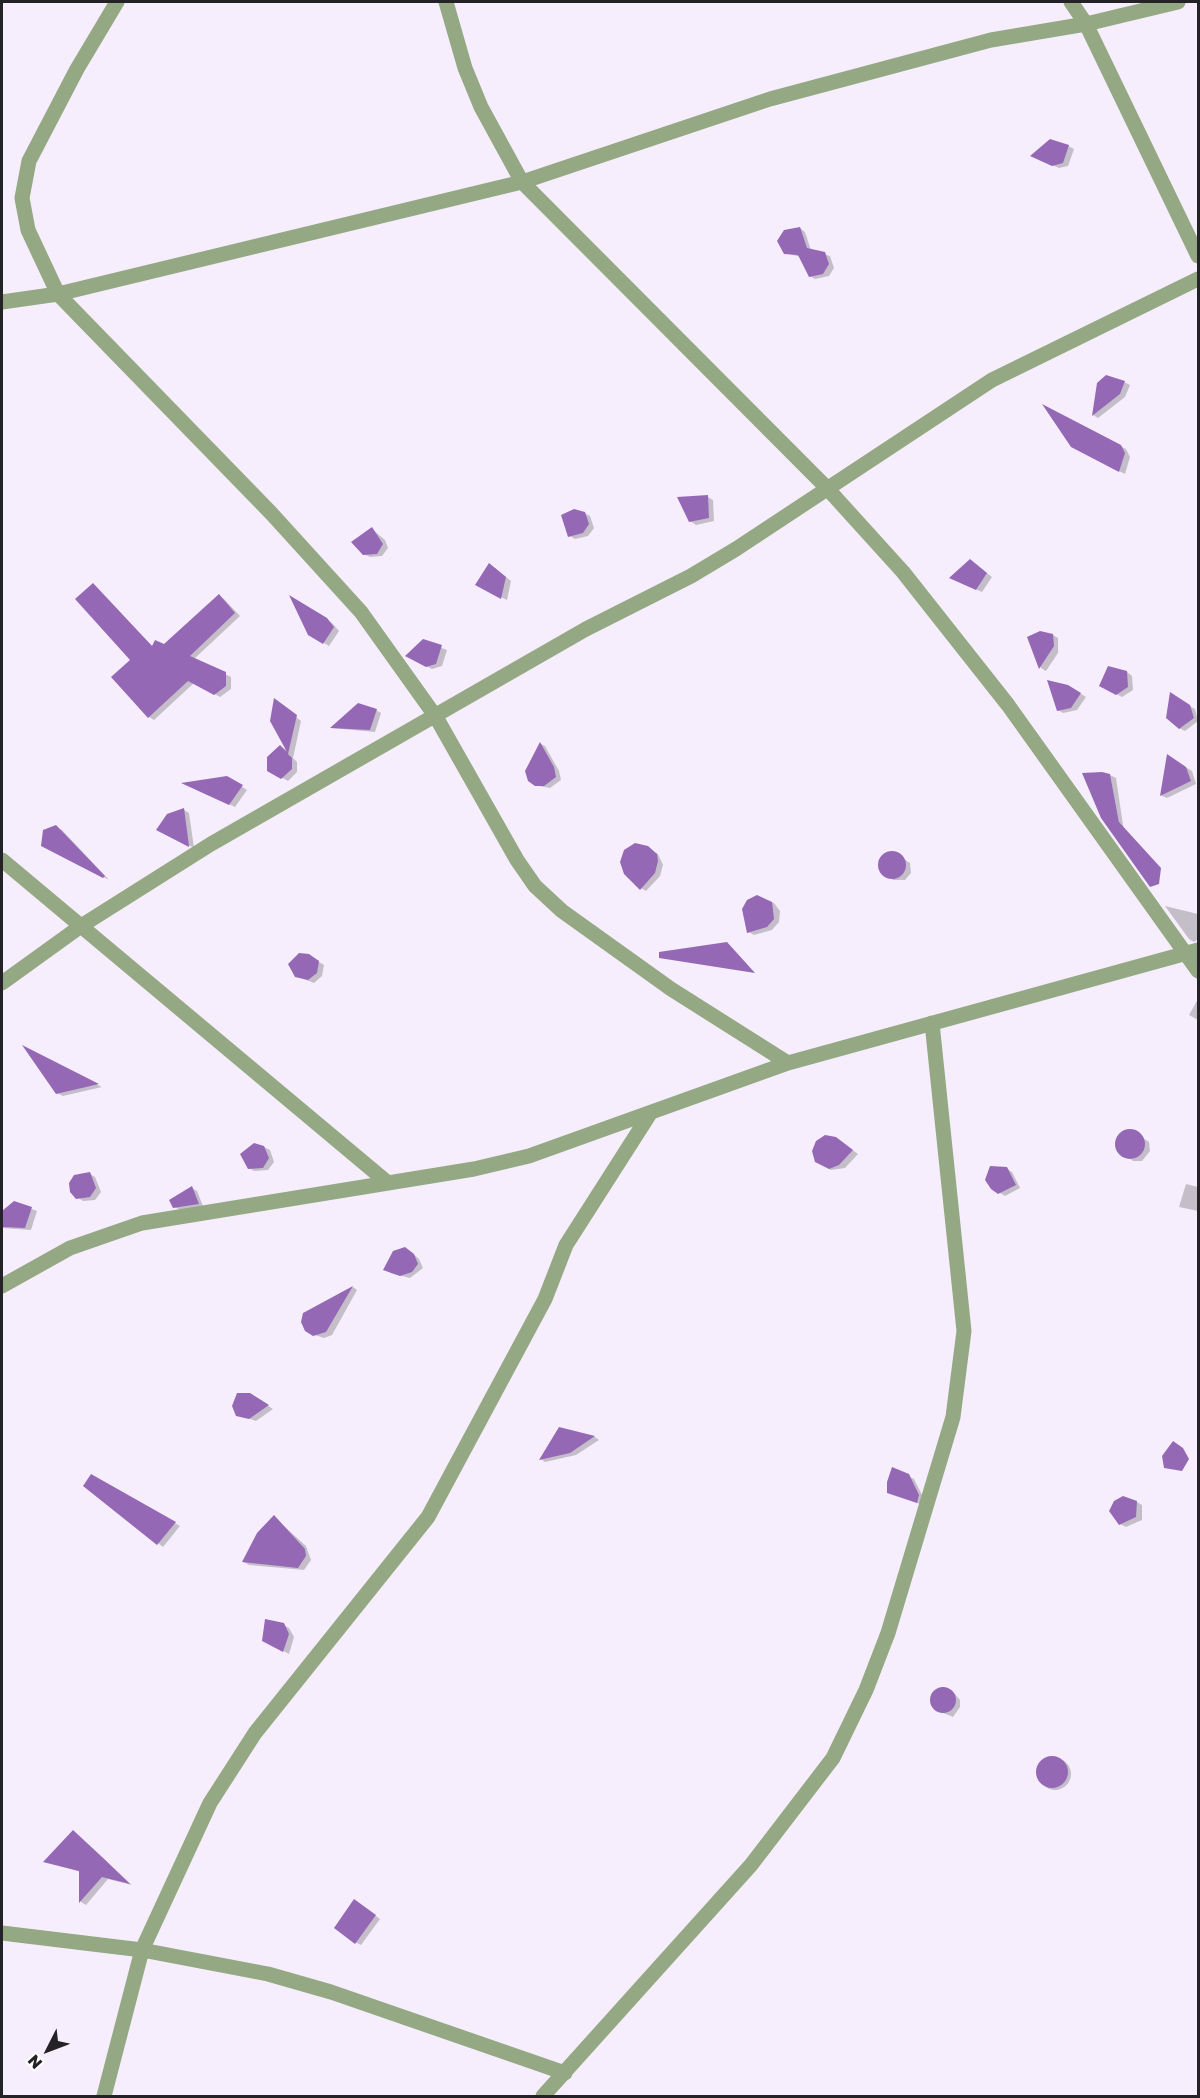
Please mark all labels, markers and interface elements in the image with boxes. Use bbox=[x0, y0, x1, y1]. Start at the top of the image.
north arrow bbox=[18, 2020, 78, 2080]
text: N bbox=[23, 2051, 46, 2073]

